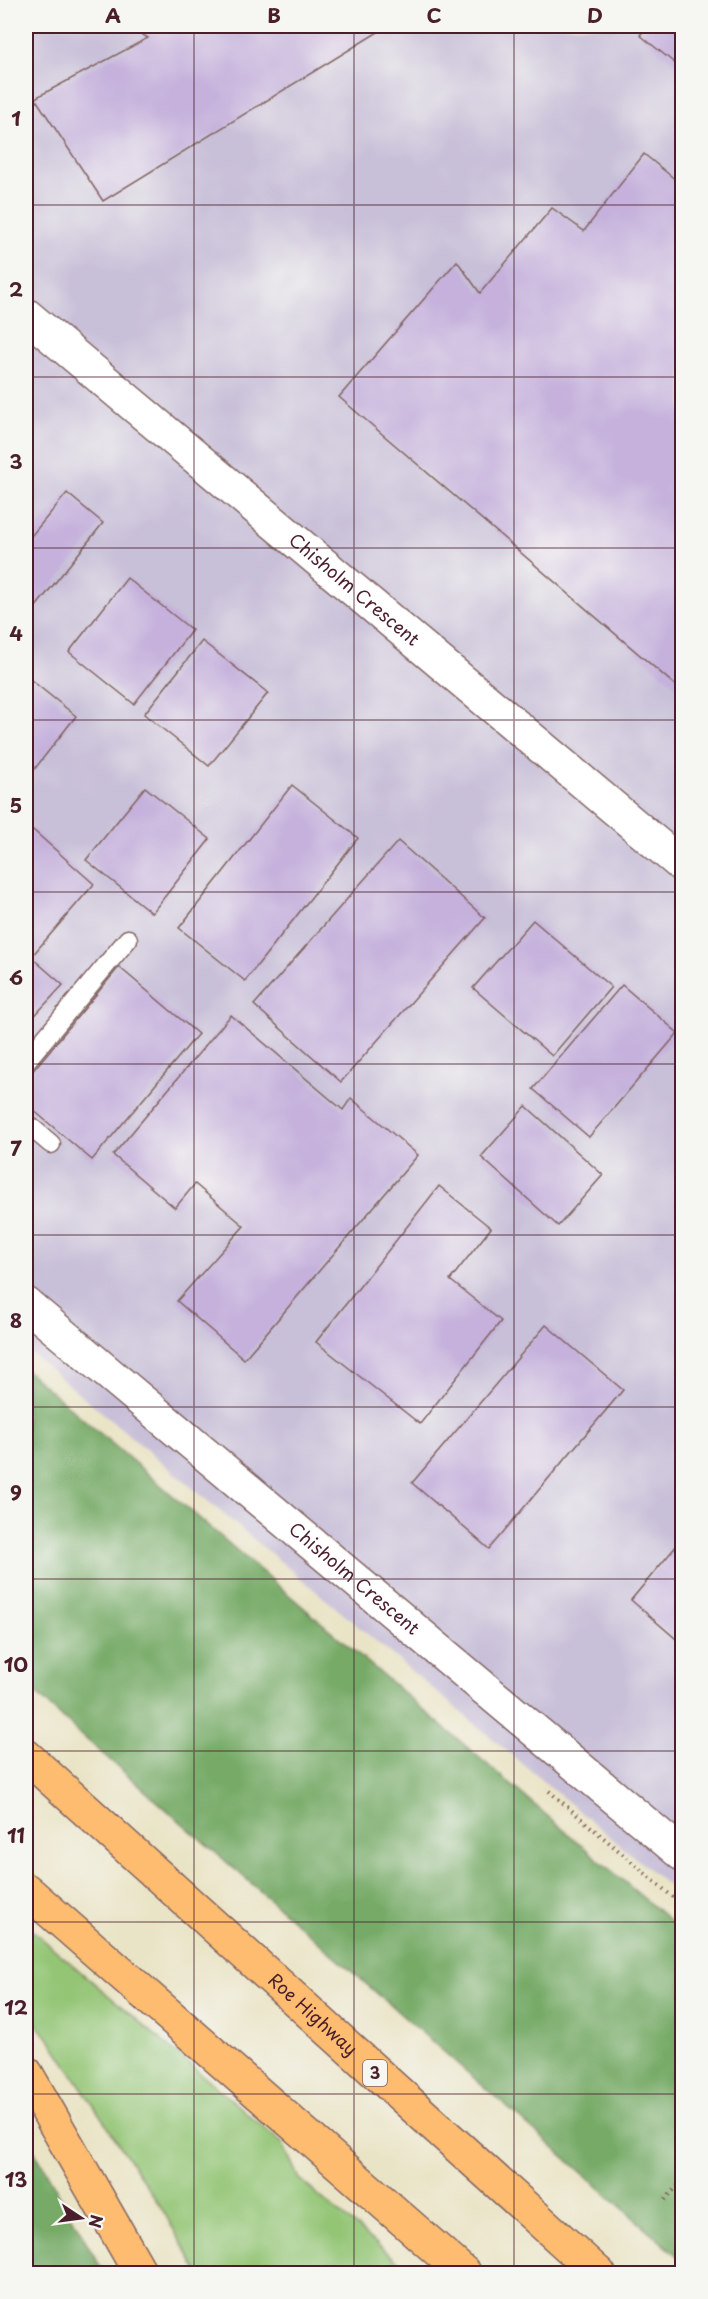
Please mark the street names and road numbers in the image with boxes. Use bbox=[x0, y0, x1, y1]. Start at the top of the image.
street label: Chisholm Crescent bbox=[284, 526, 426, 652]
street label: Chisholm Crescent bbox=[284, 1515, 426, 1641]
street label: Roe Highway bbox=[263, 1966, 364, 2061]
road number: 3 bbox=[363, 2060, 387, 2086]

